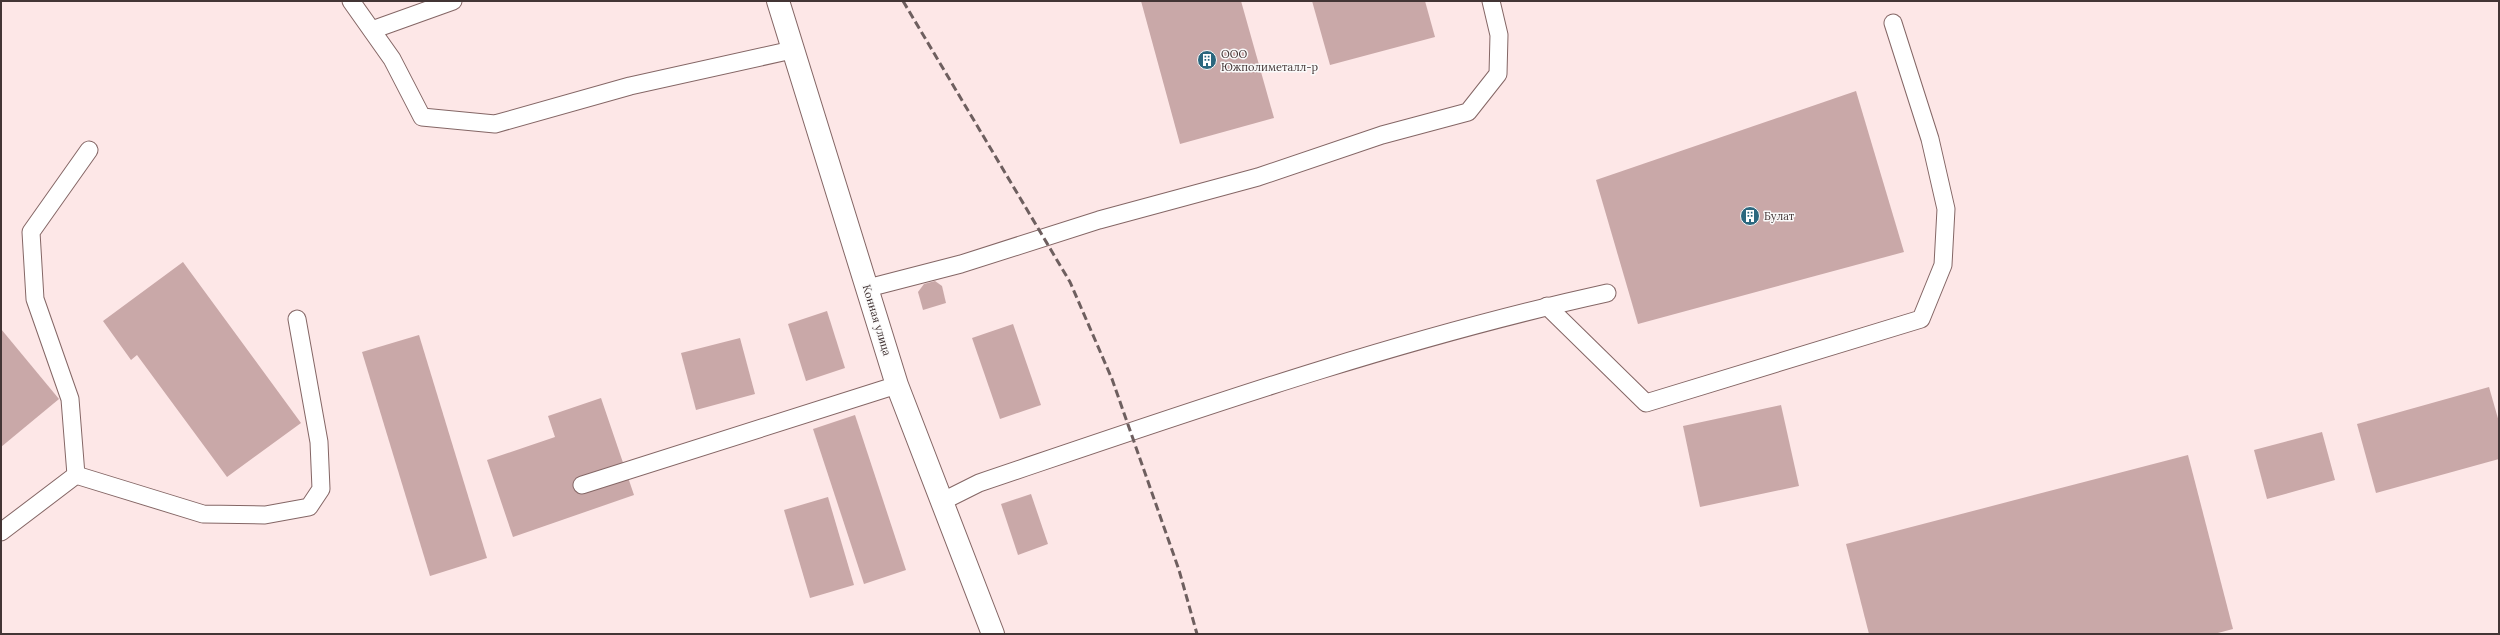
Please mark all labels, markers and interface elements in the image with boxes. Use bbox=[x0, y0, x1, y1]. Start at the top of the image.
place label: ООО Южполиметалл-р bbox=[1221, 47, 1319, 74]
building icon: ООО Южполиметалл-р bbox=[1196, 49, 1218, 71]
building icon: Булат bbox=[1739, 205, 1761, 227]
place label: Булат bbox=[1764, 209, 1795, 223]
street label: Конная улица bbox=[860, 283, 895, 358]

